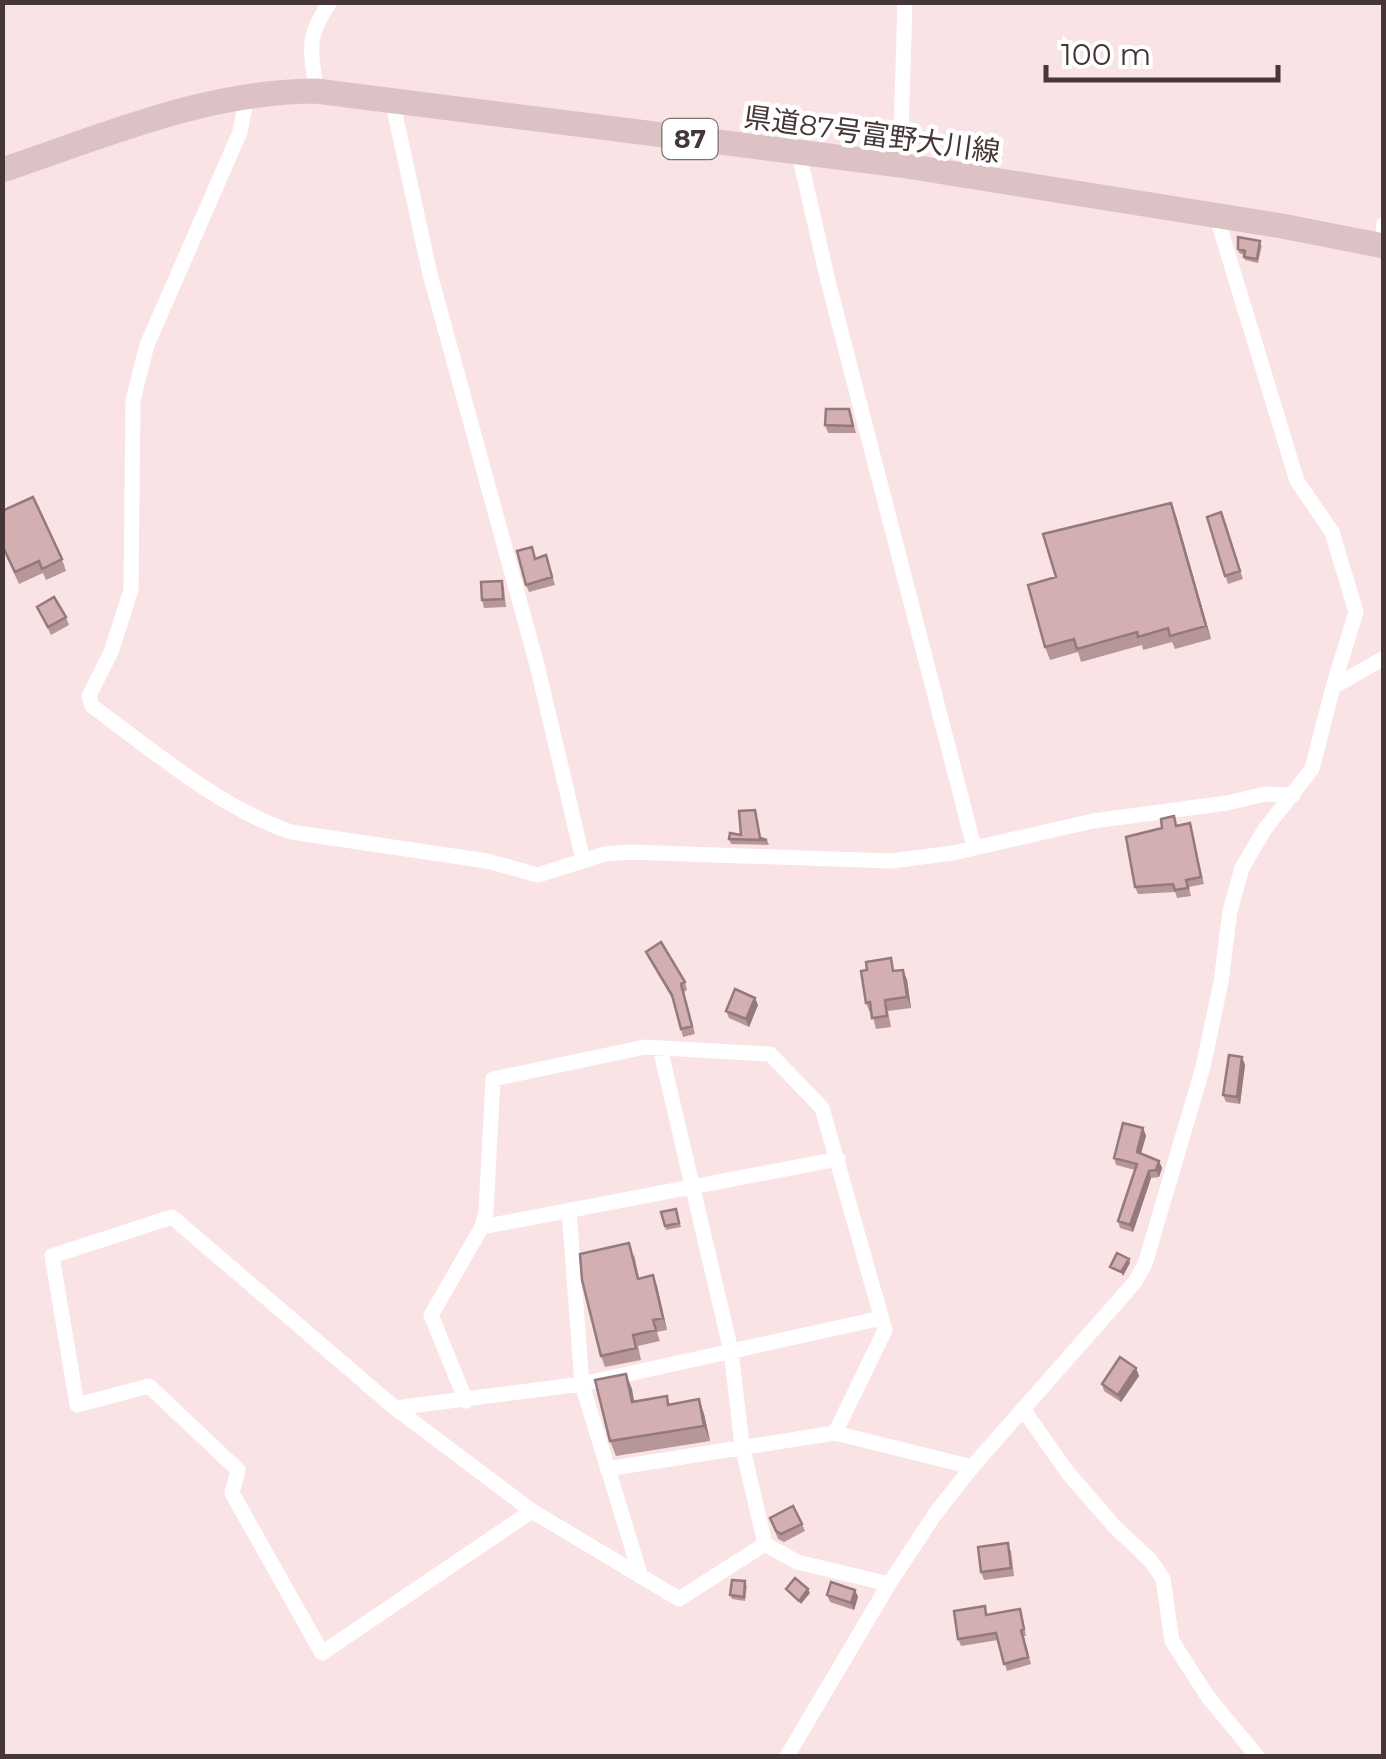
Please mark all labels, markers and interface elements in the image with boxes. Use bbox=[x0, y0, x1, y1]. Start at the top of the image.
scale bar bbox=[1046, 20, 1278, 82]
text: 100 m bbox=[1061, 36, 1151, 73]
street label: 県道87号富野大川線 bbox=[742, 99, 1002, 169]
road number: 87 bbox=[662, 119, 718, 159]

